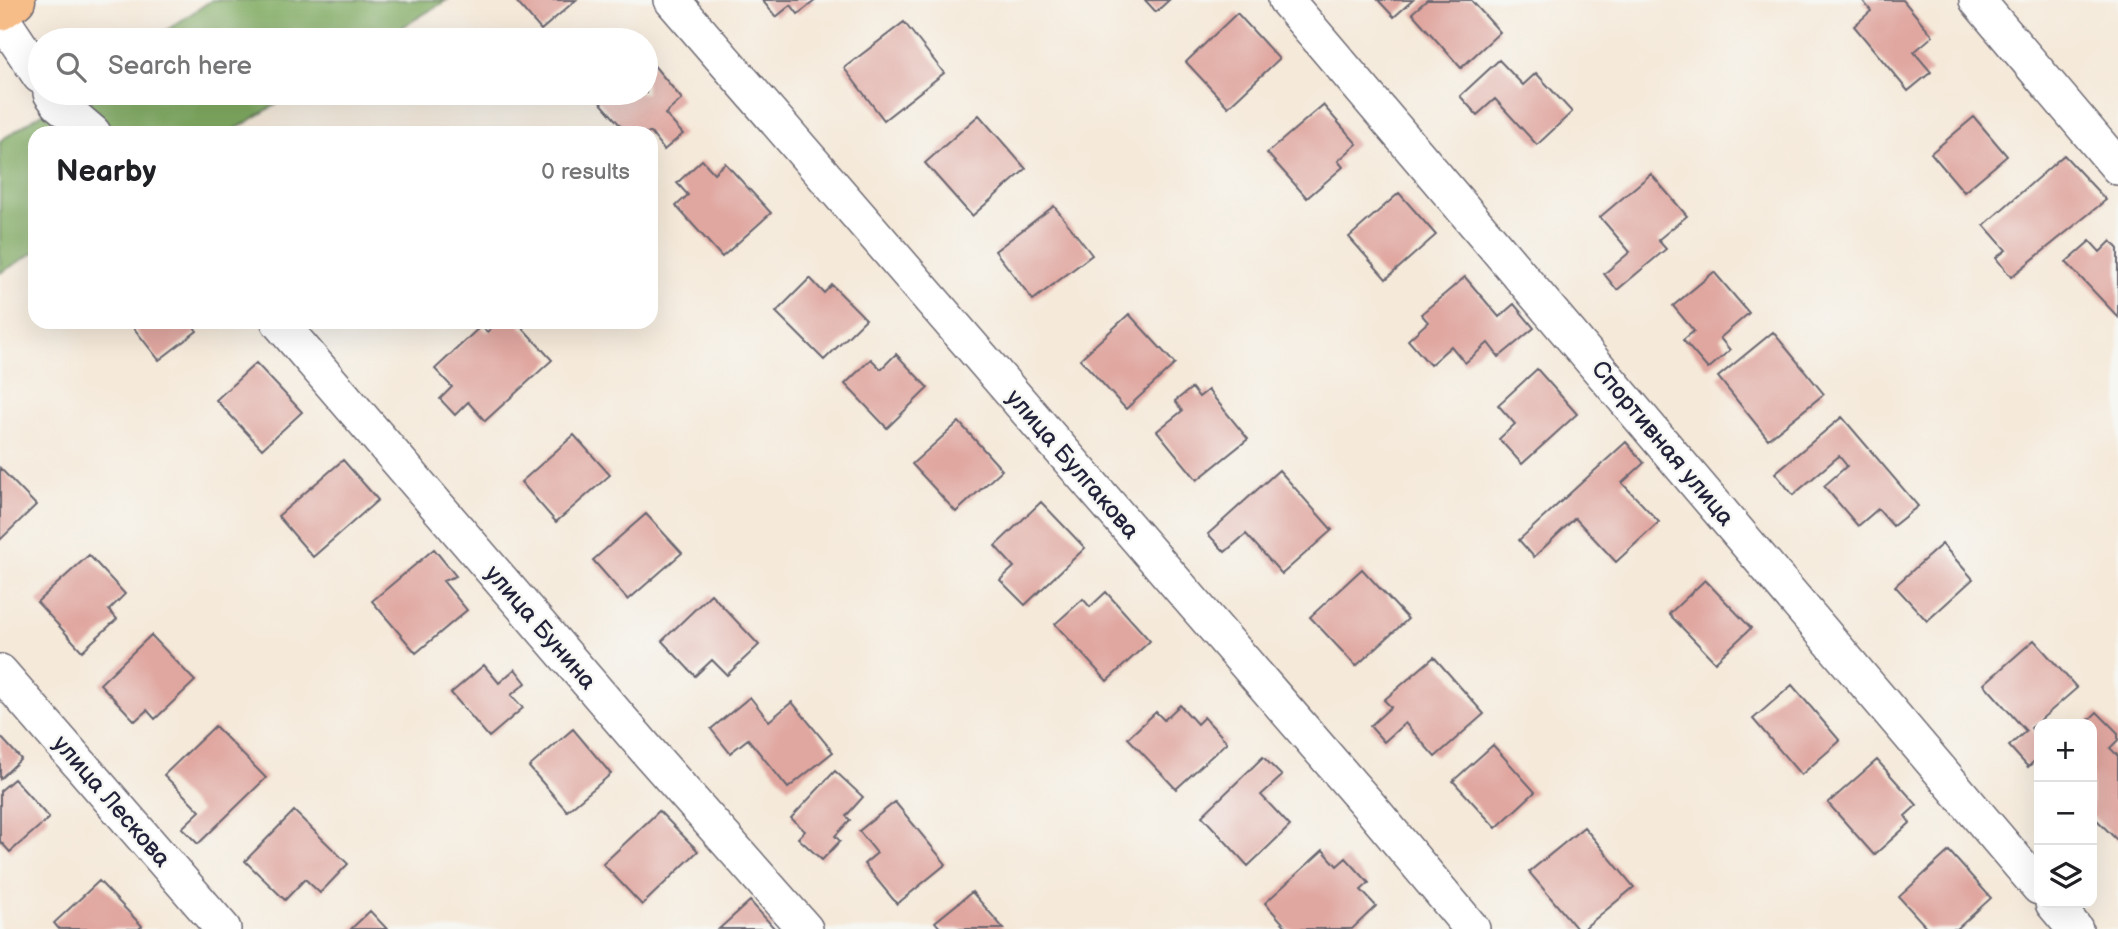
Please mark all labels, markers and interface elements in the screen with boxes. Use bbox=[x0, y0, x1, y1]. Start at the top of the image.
search box bbox=[28, 28, 658, 105]
icon: search bbox=[52, 48, 90, 86]
text: Search here bbox=[108, 51, 252, 82]
text: Nearby bbox=[56, 154, 156, 190]
text: 0 results bbox=[541, 158, 630, 186]
street label: Спортивная улица bbox=[1585, 355, 1740, 532]
street label: улица Булгакова bbox=[1000, 384, 1146, 545]
street label: улица Бунина bbox=[479, 559, 603, 695]
map controls bbox=[2034, 719, 2097, 908]
button: + bbox=[2034, 719, 2097, 782]
street label: улица Лескова bbox=[47, 730, 177, 873]
button: − bbox=[2034, 782, 2097, 845]
button: layers bbox=[2034, 845, 2097, 908]

